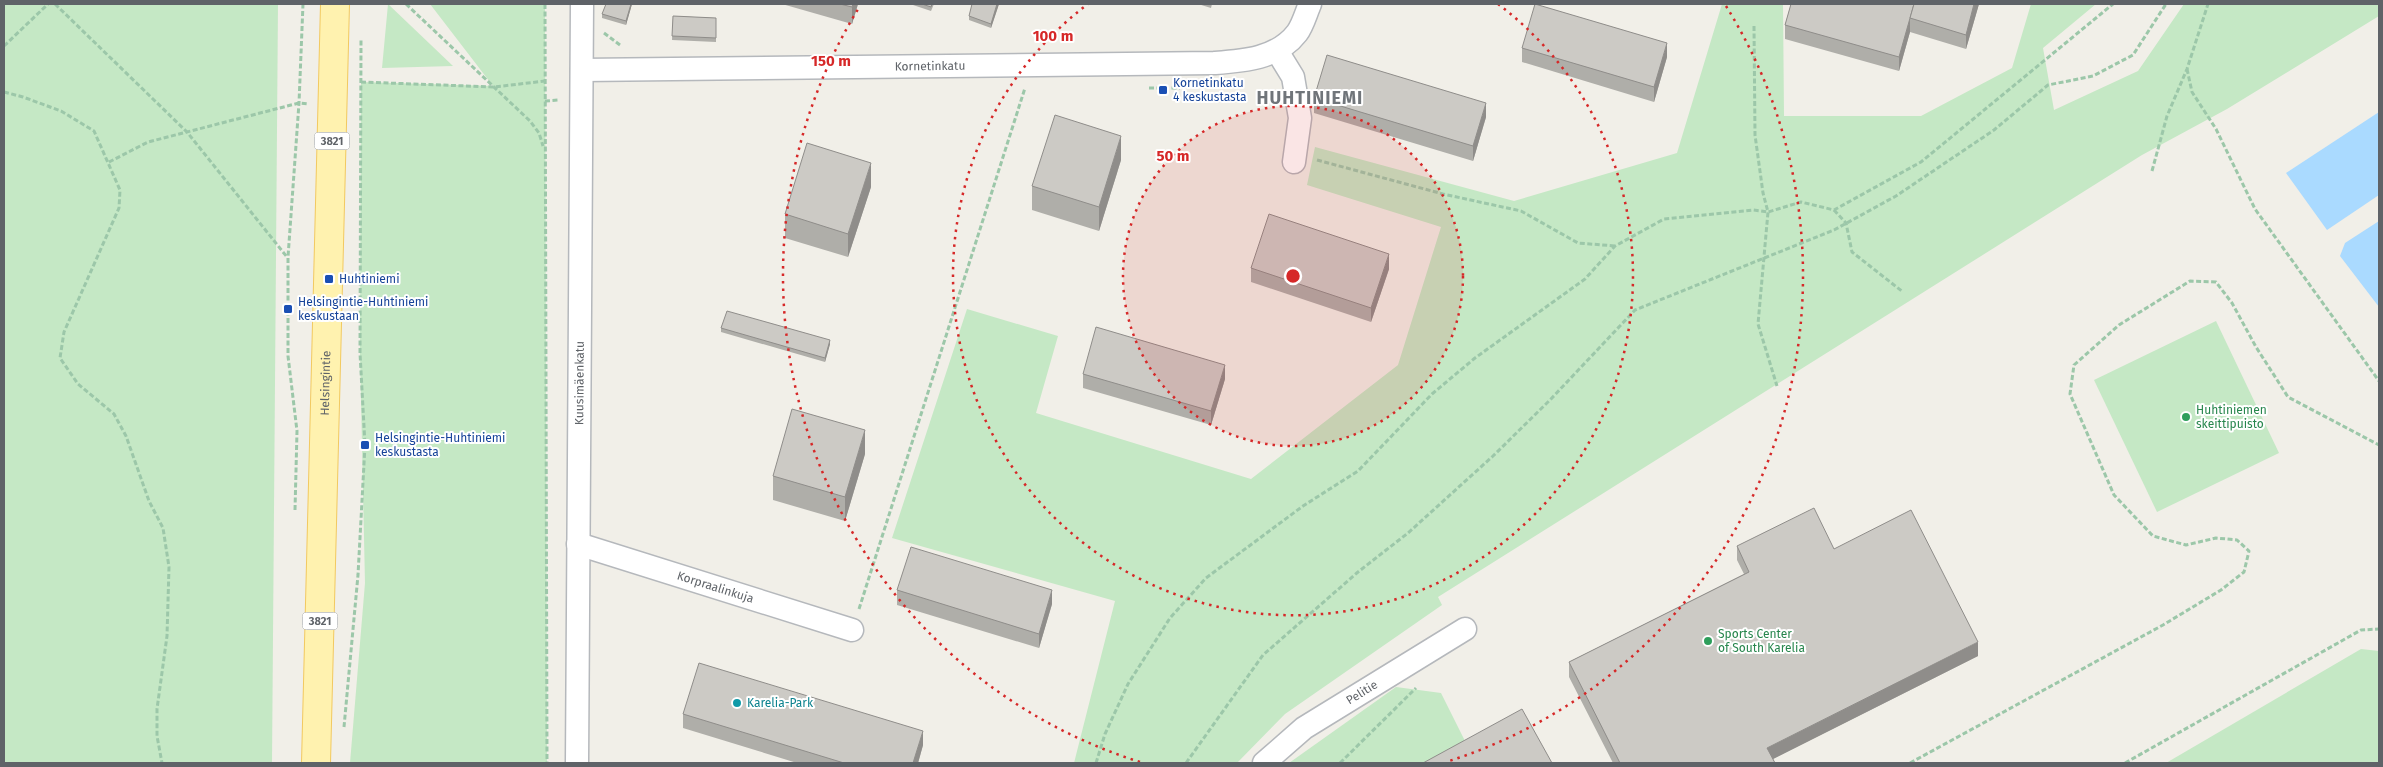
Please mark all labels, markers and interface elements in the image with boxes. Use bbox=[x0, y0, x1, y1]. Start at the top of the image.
text: 100 m bbox=[1033, 27, 1073, 45]
text: 150 m bbox=[811, 52, 851, 70]
street label: Kornetinkatu bbox=[895, 59, 965, 74]
place label: Kornetinkatu 4 keskustasta bbox=[1173, 76, 1246, 104]
marker: Kornetinkatu 4 keskustasta bbox=[1157, 84, 1169, 96]
district label: HUHTINIEMI bbox=[1257, 87, 1363, 109]
road number: 3821 bbox=[314, 132, 350, 150]
text: 50 m bbox=[1156, 147, 1190, 165]
centre of rings bbox=[1284, 267, 1302, 285]
place label: Huhtiniemi bbox=[339, 272, 400, 286]
marker: Huhtiniemi bbox=[323, 273, 335, 285]
place label: Helsingintie-Huhtiniemi keskustaan bbox=[298, 295, 429, 323]
marker: Helsingintie-Huhtiniemi keskustaan bbox=[282, 303, 294, 315]
street label: Kuusimäenkatu bbox=[572, 341, 587, 425]
street label: Helsingintie bbox=[318, 350, 333, 416]
place label: Huhtiniemen skeittipuisto bbox=[2196, 403, 2267, 431]
marker: Huhtiniemen skeittipuisto bbox=[2180, 411, 2192, 423]
place label: Helsingintie-Huhtiniemi keskustasta bbox=[375, 431, 506, 459]
marker: Helsingintie-Huhtiniemi keskustasta bbox=[359, 439, 371, 451]
street label: Korpraalinkuja bbox=[675, 569, 756, 606]
road number: 3821 bbox=[302, 612, 338, 630]
place label: Sports Center of South Karelia bbox=[1718, 627, 1805, 655]
marker: Sports Center of South Karelia bbox=[1702, 635, 1714, 647]
street label: Pelitie bbox=[1343, 677, 1380, 707]
place label: Karelia-Park bbox=[747, 696, 814, 710]
marker: Karelia-Park bbox=[731, 697, 743, 709]

